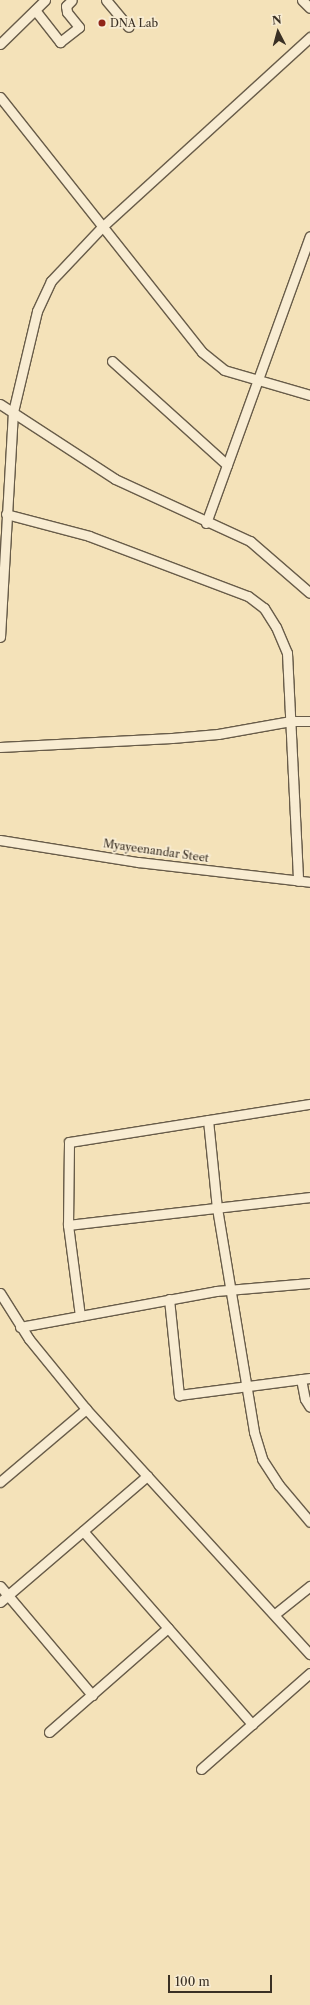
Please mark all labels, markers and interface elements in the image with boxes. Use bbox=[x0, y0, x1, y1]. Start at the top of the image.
north arrow bbox=[258, 12, 298, 52]
text: N bbox=[271, 13, 282, 28]
place label: DNA Lab bbox=[110, 16, 159, 30]
marker: DNA Lab bbox=[97, 18, 107, 28]
street label: Myayeenandar Steet bbox=[102, 837, 210, 865]
scale bar bbox=[170, 1967, 274, 1993]
text: 100 m bbox=[175, 1974, 210, 1989]

